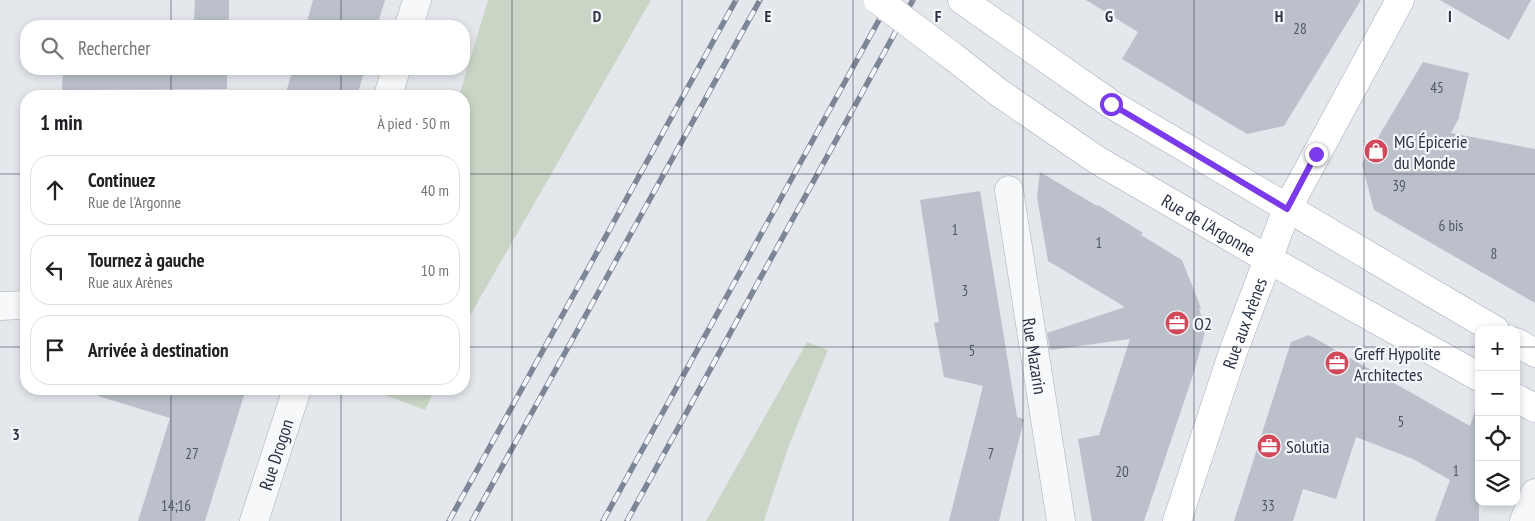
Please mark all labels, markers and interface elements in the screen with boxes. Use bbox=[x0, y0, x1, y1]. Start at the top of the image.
text: D bbox=[593, 6, 602, 26]
text: E bbox=[765, 6, 772, 26]
text: F bbox=[935, 6, 942, 26]
text: G bbox=[1105, 6, 1113, 26]
text: H bbox=[1275, 6, 1283, 26]
text: I bbox=[1448, 6, 1452, 26]
house number: 28 bbox=[1293, 19, 1307, 38]
search box bbox=[20, 20, 470, 75]
icon: search bbox=[38, 34, 66, 62]
text: Rechercher bbox=[78, 36, 150, 60]
house number: 45 bbox=[1430, 78, 1444, 97]
route start bbox=[1100, 93, 1123, 116]
text: 1 min bbox=[40, 109, 82, 136]
text: À pied · 50 m bbox=[377, 113, 450, 133]
place label: MG Épicerie du Monde bbox=[1394, 130, 1467, 174]
shop icon: MG Épicerie du Monde bbox=[1363, 138, 1389, 164]
route end bbox=[1305, 143, 1328, 166]
text: Continuez bbox=[88, 168, 155, 192]
icon: ahead bbox=[41, 176, 69, 204]
house number: 39 bbox=[1392, 176, 1406, 195]
text: 40 m bbox=[421, 180, 449, 200]
street label: Rue de l'Argonne bbox=[1158, 188, 1260, 261]
text: Rue de l'Argonne bbox=[88, 192, 181, 212]
house number: 6 bis bbox=[1439, 216, 1463, 235]
house number: 1 bbox=[952, 220, 958, 239]
house number: 1 bbox=[1096, 233, 1102, 252]
house number: 8 bbox=[1491, 244, 1497, 263]
text: Tournez à gauche bbox=[88, 248, 205, 272]
icon: left bbox=[41, 256, 69, 284]
text: 10 m bbox=[421, 260, 449, 280]
text: Rue aux Arènes bbox=[88, 272, 173, 292]
street label: Rue aux Arènes bbox=[1217, 274, 1272, 371]
house number: 3 bbox=[962, 281, 968, 300]
office icon: O2 bbox=[1164, 310, 1190, 336]
place label: O2 bbox=[1194, 312, 1212, 335]
street label: Rue Mazarin bbox=[1018, 316, 1052, 396]
map controls bbox=[1475, 326, 1520, 506]
button: + bbox=[1475, 326, 1520, 371]
icon: arrive bbox=[41, 336, 69, 364]
text: Arrivée à destination bbox=[88, 338, 229, 362]
house number: 5 bbox=[969, 341, 975, 360]
place label: Greff Hypolite Architectes bbox=[1354, 342, 1441, 386]
office icon: Greff Hypolite Architectes bbox=[1324, 350, 1350, 376]
button: − bbox=[1475, 371, 1520, 416]
house number: 5 bbox=[1398, 412, 1404, 431]
street label: Rue Drogon bbox=[253, 416, 298, 493]
button: locate bbox=[1475, 416, 1520, 461]
text: 3 bbox=[12, 424, 20, 444]
office icon: Solutia bbox=[1256, 433, 1282, 459]
place label: Solutia bbox=[1286, 435, 1330, 458]
house number: 27 bbox=[185, 444, 199, 463]
house number: 7 bbox=[988, 444, 994, 463]
house number: 1 bbox=[1453, 461, 1459, 480]
button: layers bbox=[1475, 461, 1520, 506]
house number: 20 bbox=[1115, 462, 1129, 481]
house number: 14;16 bbox=[161, 496, 191, 515]
house number: 33 bbox=[1261, 496, 1275, 515]

